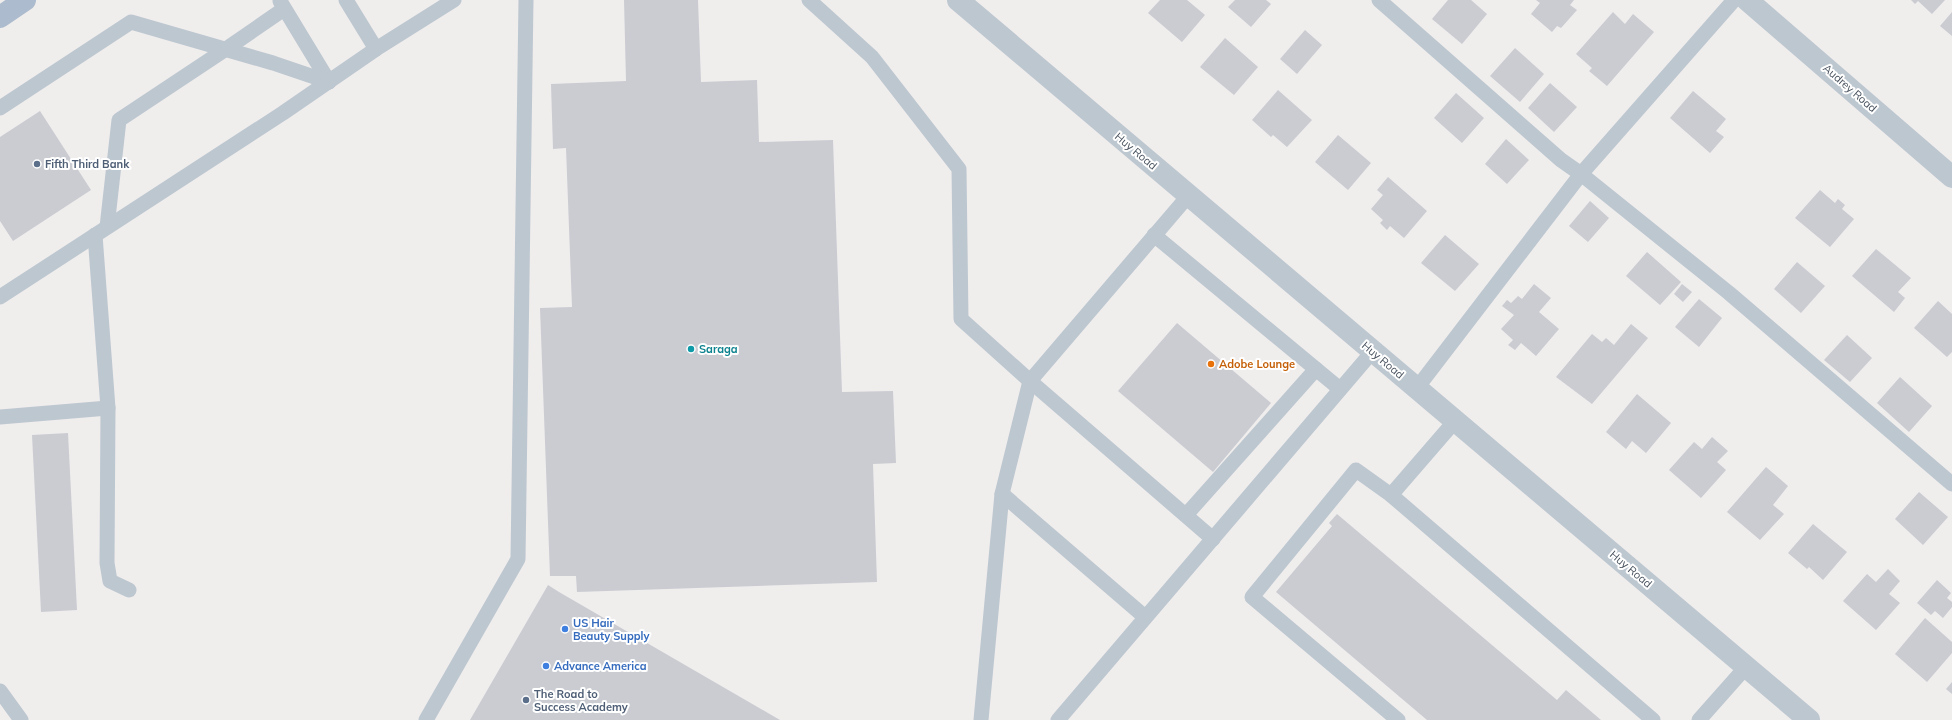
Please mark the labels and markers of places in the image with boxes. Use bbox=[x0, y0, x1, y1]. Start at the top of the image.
place label: Fifth Third Bank bbox=[45, 157, 130, 171]
marker: Fifth Third Bank bbox=[32, 159, 42, 169]
place label: Saraga bbox=[699, 342, 738, 356]
marker: Saraga bbox=[686, 344, 696, 354]
place label: Adobe Lounge bbox=[1219, 357, 1295, 371]
marker: Adobe Lounge bbox=[1206, 359, 1216, 369]
place label: US Hair Beauty Supply bbox=[573, 616, 649, 643]
marker: US Hair Beauty Supply bbox=[560, 624, 570, 634]
place label: Advance America bbox=[554, 659, 647, 673]
marker: Advance America bbox=[541, 661, 551, 671]
place label: The Road to Success Academy bbox=[534, 687, 628, 714]
marker: The Road to Success Academy bbox=[521, 695, 531, 705]

